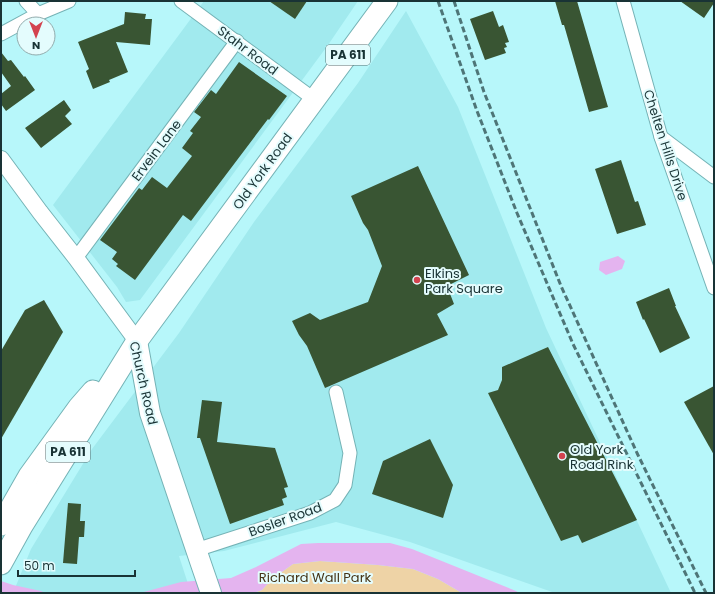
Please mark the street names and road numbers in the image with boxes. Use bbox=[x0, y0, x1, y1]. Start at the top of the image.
street label: Stahr Road bbox=[213, 21, 282, 80]
road number: PA 611 bbox=[326, 45, 370, 65]
street label: Chelten Hills Drive bbox=[639, 87, 692, 203]
street label: Ervein Lane bbox=[127, 116, 186, 185]
street label: Old York Road bbox=[228, 129, 297, 213]
street label: Church Road bbox=[125, 340, 162, 427]
road number: PA 611 bbox=[46, 442, 90, 462]
street label: Bosler Road bbox=[246, 497, 324, 541]

